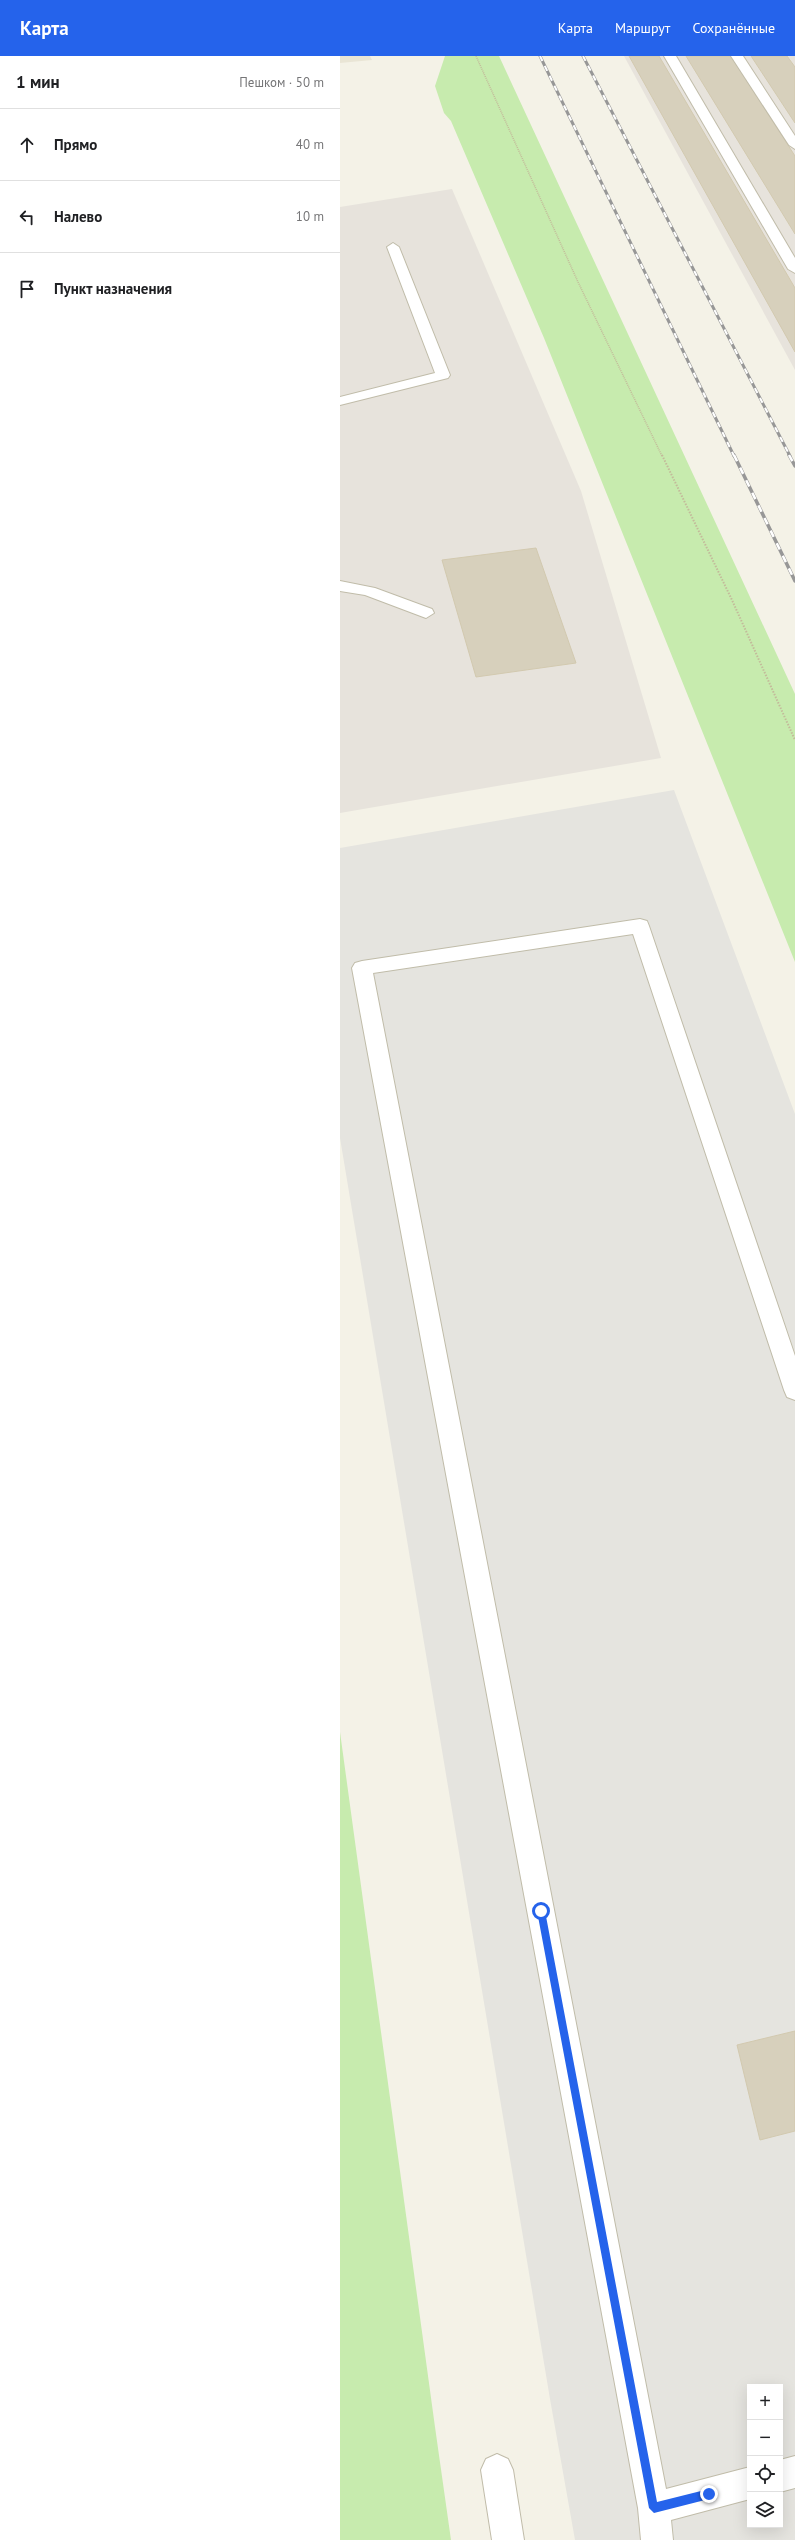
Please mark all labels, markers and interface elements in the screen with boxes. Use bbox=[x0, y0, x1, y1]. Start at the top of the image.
text: Карта bbox=[20, 16, 69, 40]
text: Карта bbox=[558, 19, 593, 37]
text: Маршрут bbox=[615, 19, 670, 37]
text: Сохранённые bbox=[692, 19, 775, 37]
text: 1 мин bbox=[16, 71, 60, 93]
text: Пешком · 50 m bbox=[239, 74, 324, 91]
icon: ahead bbox=[16, 134, 38, 156]
text: Прямо bbox=[54, 135, 97, 154]
text: 40 m bbox=[296, 136, 324, 153]
icon: left bbox=[16, 206, 38, 228]
text: Налево bbox=[54, 207, 102, 226]
text: 10 m bbox=[296, 208, 324, 225]
icon: arrive bbox=[16, 278, 38, 300]
text: Пункт назначения bbox=[54, 279, 172, 298]
route start bbox=[532, 1902, 550, 1920]
map controls bbox=[747, 2384, 783, 2528]
button: + bbox=[747, 2384, 783, 2420]
button: − bbox=[747, 2420, 783, 2456]
button: locate bbox=[747, 2456, 783, 2492]
route end bbox=[700, 2485, 718, 2503]
button: layers bbox=[747, 2492, 783, 2528]

